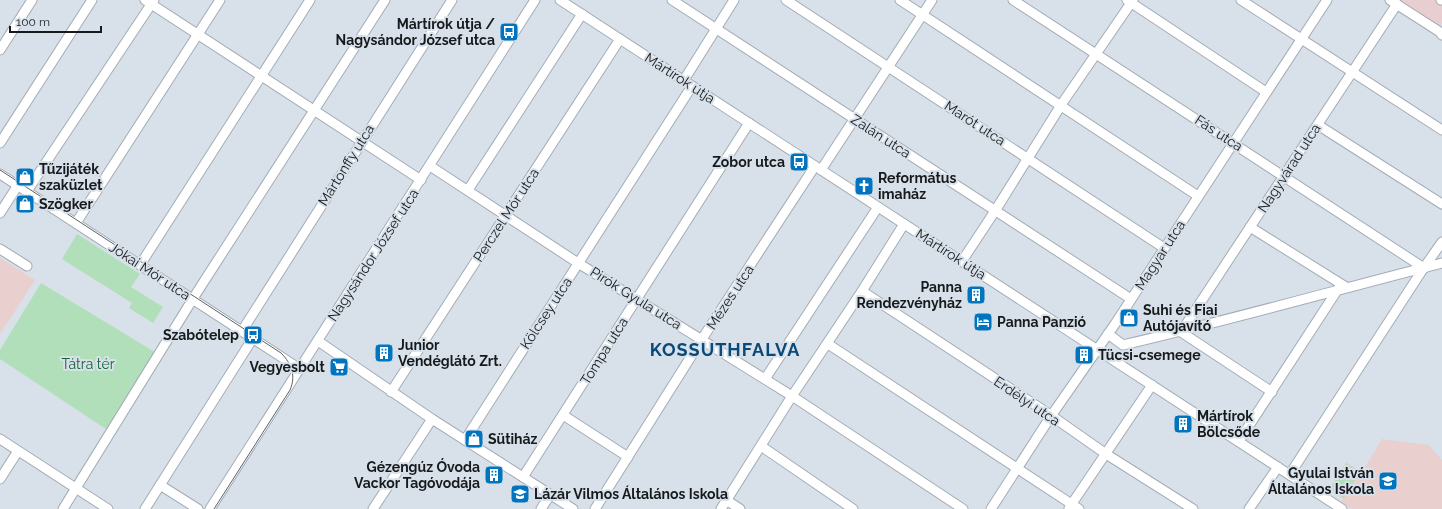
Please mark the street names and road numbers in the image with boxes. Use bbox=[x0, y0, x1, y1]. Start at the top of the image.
street label: Mártírok útja bbox=[642, 49, 718, 107]
street label: Marót utca bbox=[942, 97, 1008, 149]
street label: Zalán utca bbox=[848, 111, 914, 161]
street label: Fás utca bbox=[1192, 112, 1246, 154]
street label: Mártonffy utca bbox=[315, 121, 377, 209]
street label: Nagyvárad utca bbox=[1254, 121, 1324, 215]
street label: Perczel Mór utca bbox=[470, 165, 542, 265]
street label: Nagysándor József utca bbox=[324, 186, 422, 324]
street label: Magyar utca bbox=[1132, 217, 1188, 293]
street label: Mártírok útja bbox=[913, 225, 989, 283]
street label: Jókai Mór utca bbox=[106, 239, 194, 303]
street label: Mézes utca bbox=[703, 262, 757, 332]
street label: Pirók Gyula utca bbox=[587, 263, 685, 333]
street label: Kölcsey utca bbox=[517, 274, 575, 352]
street label: Tompa utca bbox=[577, 314, 631, 388]
street label: Erdélyi utca bbox=[991, 373, 1063, 429]

